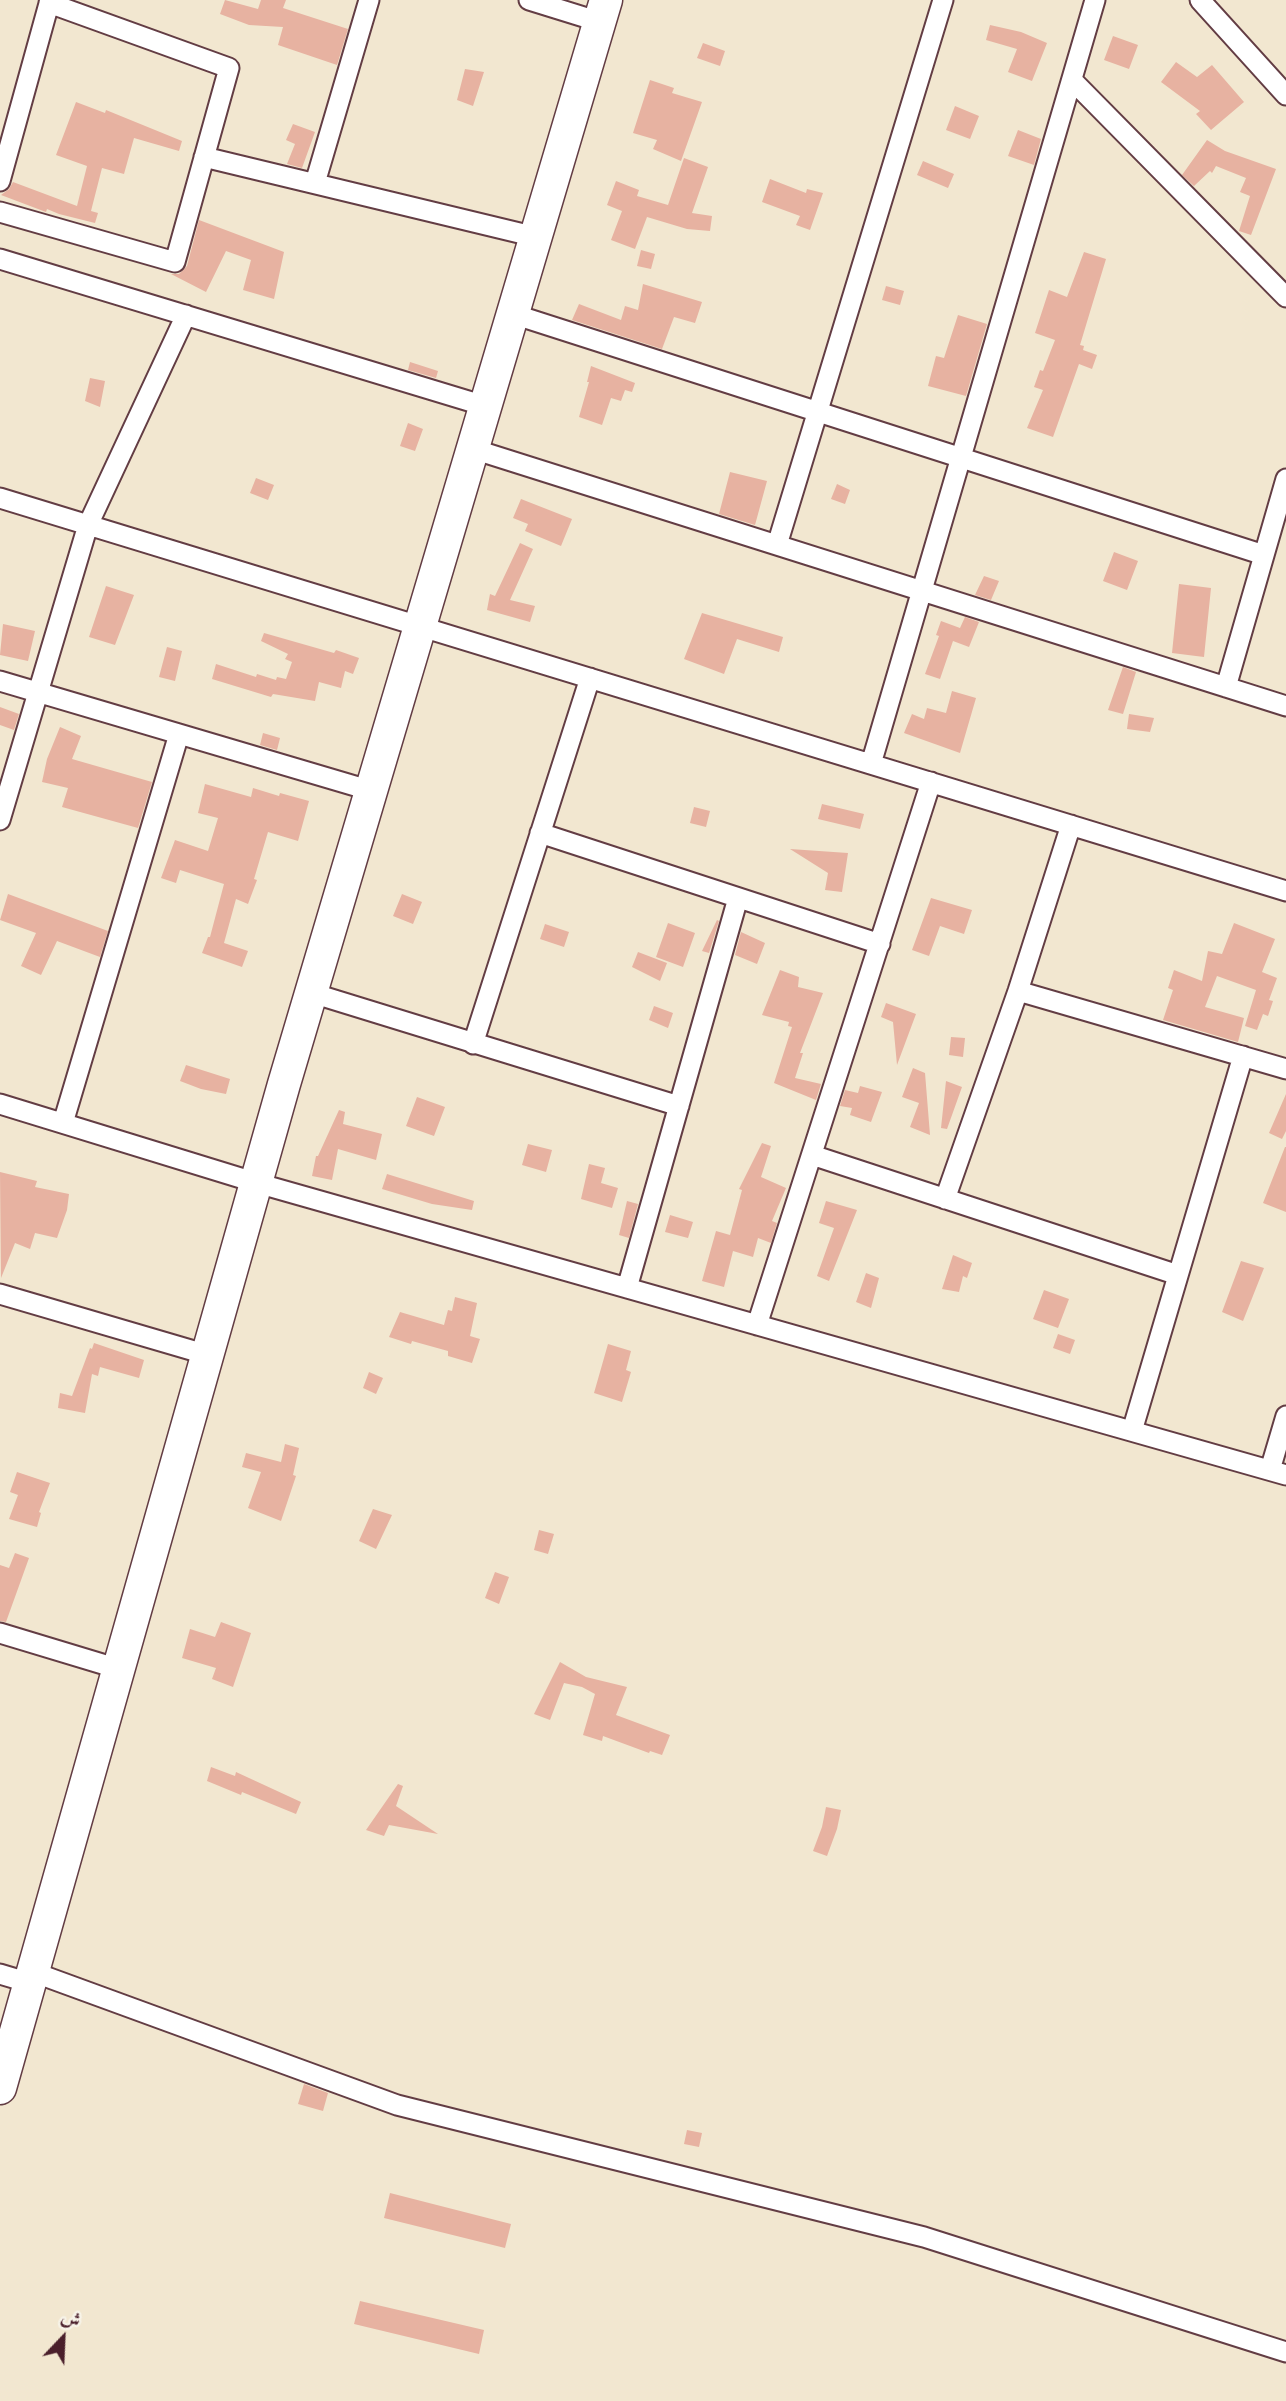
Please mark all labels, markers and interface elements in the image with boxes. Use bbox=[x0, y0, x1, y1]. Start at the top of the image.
north arrow bbox=[28, 2303, 98, 2373]
text: ش bbox=[57, 2303, 85, 2334]

